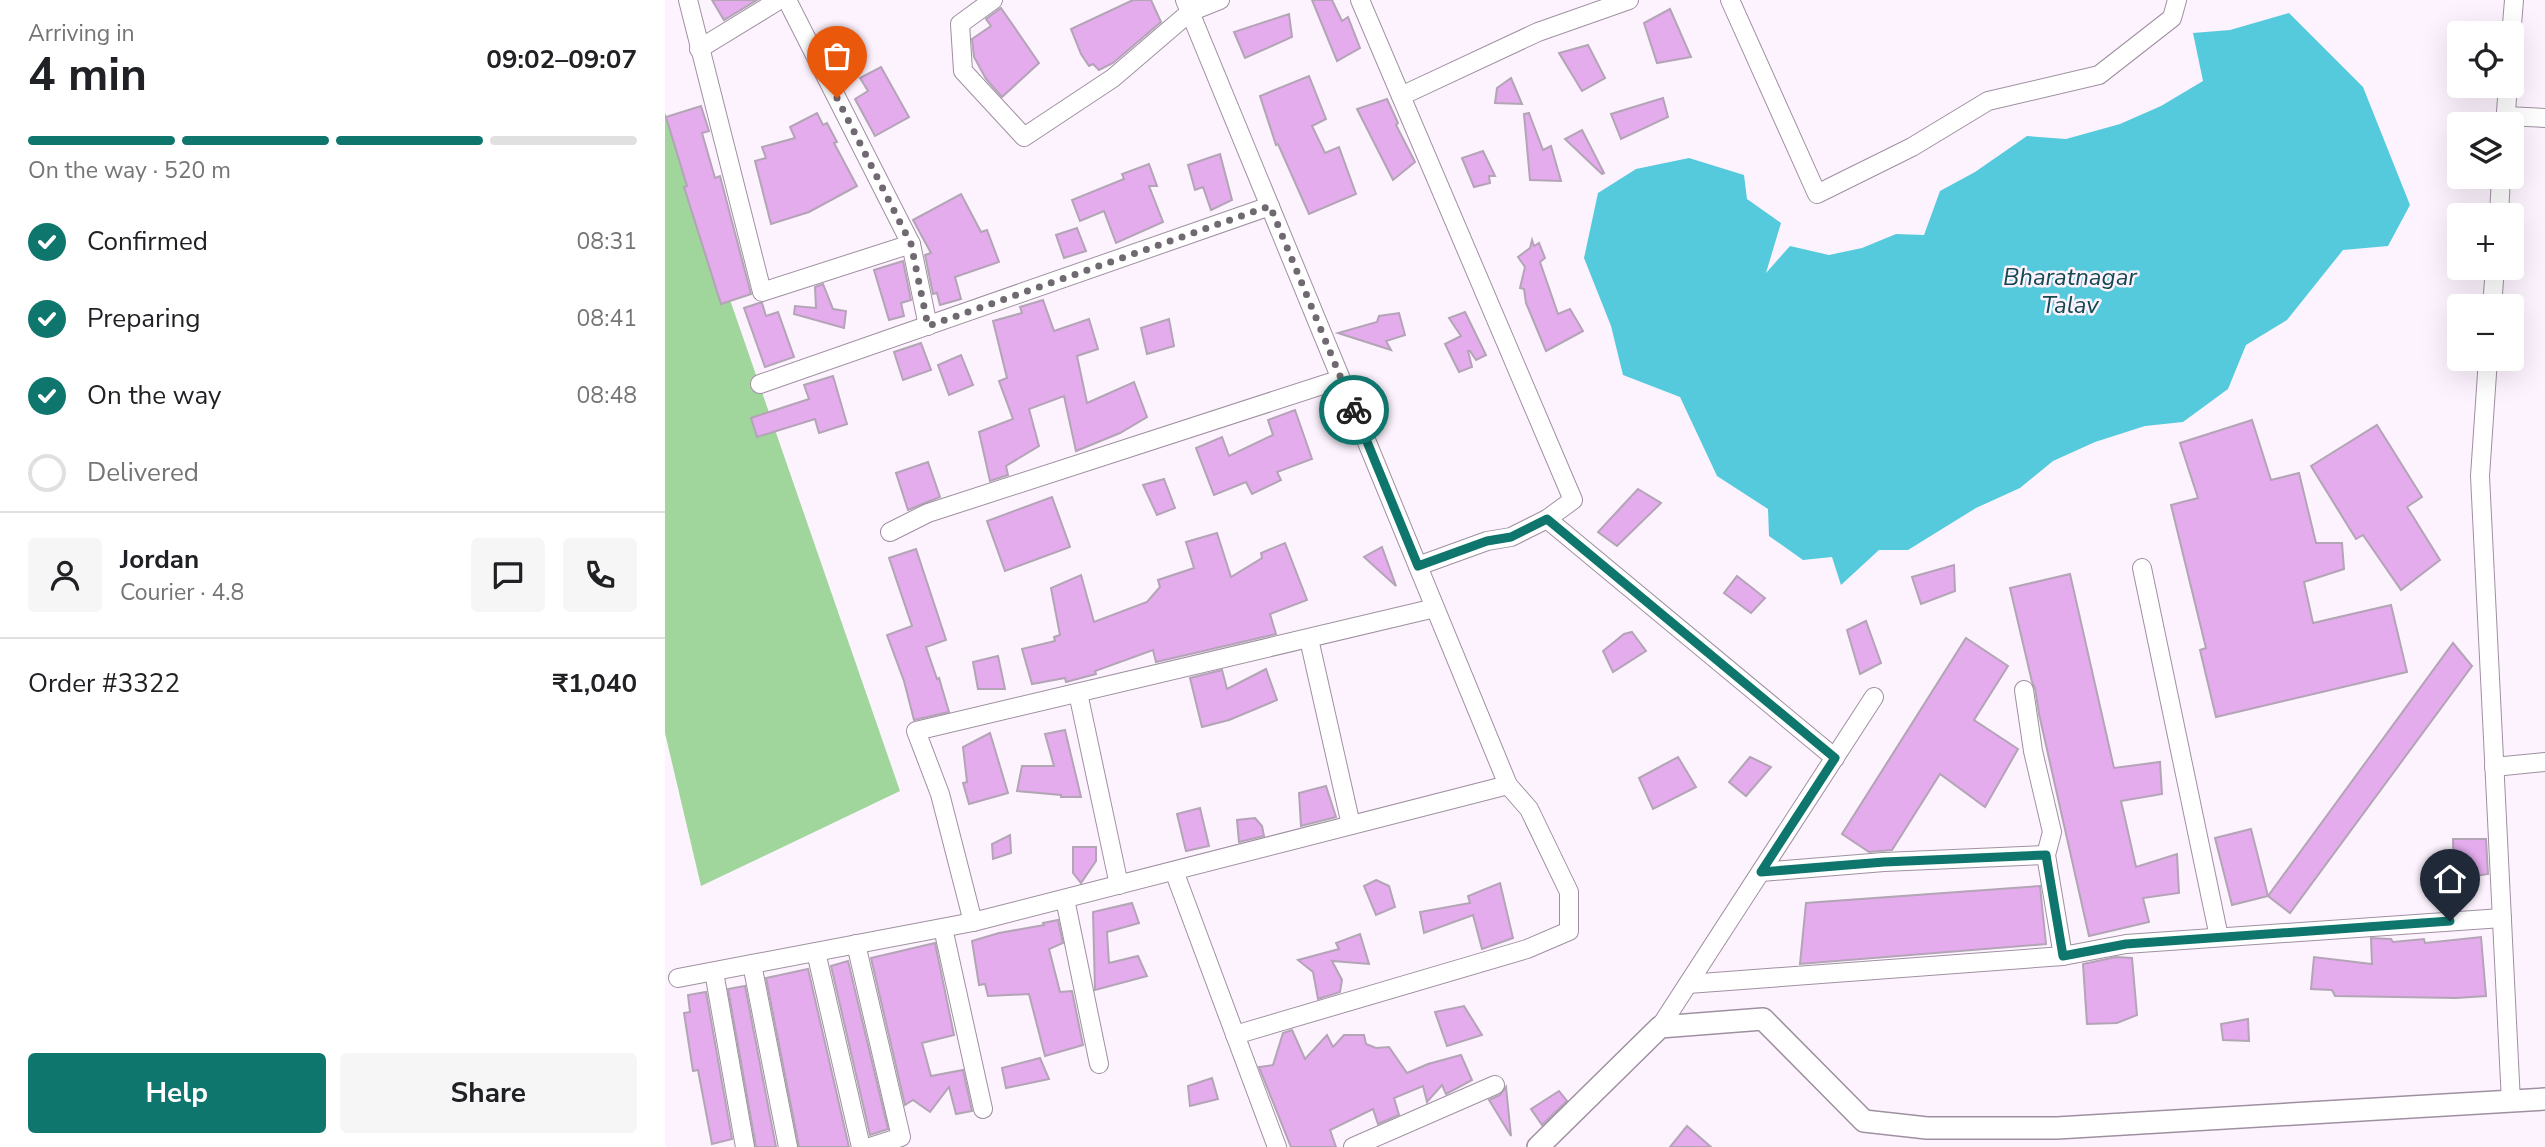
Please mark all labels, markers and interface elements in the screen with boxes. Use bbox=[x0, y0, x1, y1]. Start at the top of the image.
text: Arriving in bbox=[28, 18, 135, 49]
map controls bbox=[2447, 21, 2524, 371]
button: locate bbox=[2447, 21, 2524, 98]
pin bbox=[807, 26, 867, 98]
icon: bag bbox=[818, 37, 856, 75]
text: 09:02–09:07 bbox=[486, 42, 637, 77]
text: 4 min bbox=[28, 43, 147, 106]
button: layers bbox=[2447, 112, 2524, 189]
text: On the way · 520 m bbox=[28, 155, 231, 186]
button: + bbox=[2447, 203, 2524, 280]
icon: check bbox=[28, 223, 66, 261]
text: Confirmed bbox=[87, 224, 208, 259]
text: 08:31 bbox=[577, 226, 637, 257]
water label: Bharatnagar Talav bbox=[2003, 261, 2138, 321]
button: − bbox=[2447, 294, 2524, 371]
icon: check bbox=[28, 300, 66, 338]
text: Preparing bbox=[87, 301, 200, 336]
text: 08:41 bbox=[577, 303, 637, 334]
courier bbox=[1319, 375, 1389, 445]
icon: check bbox=[28, 377, 66, 415]
text: On the way bbox=[87, 378, 221, 413]
text: 08:48 bbox=[577, 380, 637, 411]
icon: bike bbox=[1335, 391, 1373, 429]
text: Delivered bbox=[87, 455, 199, 490]
button: person bbox=[28, 538, 102, 612]
button: chat bbox=[471, 538, 545, 612]
button: phone bbox=[563, 538, 637, 612]
text: Jordan bbox=[120, 542, 199, 577]
text: Courier · 4.8 bbox=[120, 577, 244, 608]
text: Order #3322 bbox=[28, 666, 180, 701]
text: ₹1,040 bbox=[553, 666, 637, 701]
pin bbox=[2420, 849, 2480, 921]
icon: home bbox=[2431, 860, 2469, 898]
button: Help bbox=[28, 1053, 326, 1133]
button: Share bbox=[340, 1053, 637, 1133]

